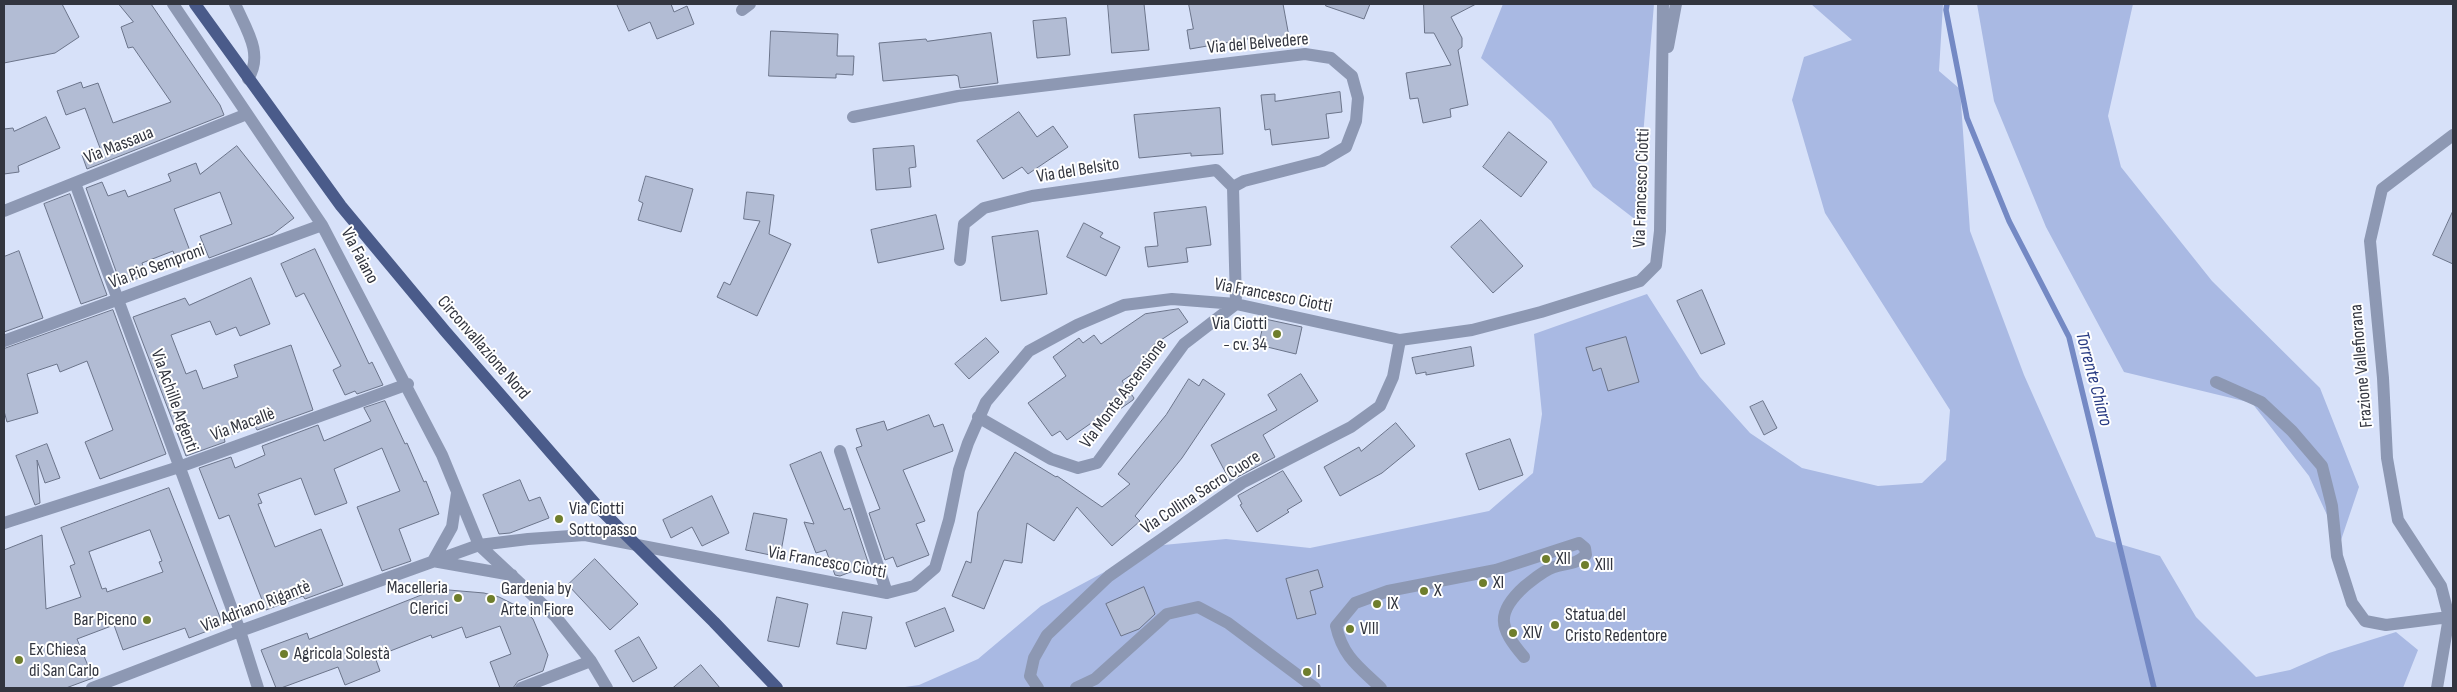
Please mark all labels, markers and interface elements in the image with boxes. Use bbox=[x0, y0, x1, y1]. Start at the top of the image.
street label: Via del Belvedere bbox=[1206, 29, 1310, 59]
street label: Via Massaua bbox=[81, 122, 157, 170]
street label: Via Francesco Ciotti bbox=[1629, 128, 1655, 248]
street label: Via del Belsito bbox=[1035, 154, 1121, 188]
street label: Via Faiano bbox=[335, 224, 383, 288]
street label: Via Pio Semproni bbox=[106, 240, 208, 294]
street label: Via Francesco Ciotti bbox=[1212, 274, 1334, 318]
street label: Circonvallazione Nord bbox=[432, 292, 534, 404]
street label: Frazione Vallefiorana bbox=[2346, 303, 2378, 429]
place label: Via Ciotti - cv. 34 bbox=[1212, 313, 1267, 356]
marker: Via Ciotti - cv. 34 bbox=[1271, 328, 1283, 340]
water label: Torrente Chiaro bbox=[2069, 329, 2117, 429]
street label: Via Monte Ascensione bbox=[1076, 335, 1172, 453]
street label: Via Achille Argenti bbox=[145, 347, 203, 455]
street label: Via Macallè bbox=[208, 403, 278, 447]
street label: Via Collina Sacro Cuore bbox=[1137, 446, 1265, 540]
place label: Via Ciotti Sottopasso bbox=[569, 498, 637, 540]
marker: Via Ciotti Sottopasso bbox=[553, 513, 565, 525]
street label: Via Francesco Ciotti bbox=[766, 542, 888, 584]
place label: XII bbox=[1556, 548, 1571, 570]
marker: XII bbox=[1540, 553, 1552, 565]
place label: XIII bbox=[1595, 554, 1614, 576]
marker: XIII bbox=[1579, 559, 1591, 571]
place label: XI bbox=[1493, 572, 1504, 594]
street label: Via Adriano Rigantè bbox=[198, 576, 314, 638]
place label: Macelleria Clerici bbox=[387, 577, 448, 620]
marker: XI bbox=[1477, 577, 1489, 589]
place label: Gardenia by Arte in Fiore bbox=[501, 578, 574, 620]
place label: X bbox=[1434, 580, 1442, 602]
marker: X bbox=[1418, 585, 1430, 597]
marker: Macelleria Clerici bbox=[452, 592, 464, 604]
marker: Gardenia by Arte in Fiore bbox=[485, 593, 497, 605]
place label: IX bbox=[1387, 593, 1398, 615]
marker: IX bbox=[1371, 598, 1383, 610]
place label: Statua del Cristo Redentore bbox=[1565, 604, 1667, 646]
place label: Bar Piceno bbox=[73, 609, 137, 631]
marker: Bar Piceno bbox=[141, 614, 153, 626]
place label: VIII bbox=[1360, 618, 1379, 640]
marker: Statua del Cristo Redentore bbox=[1549, 619, 1561, 631]
place label: XIV bbox=[1523, 622, 1542, 644]
marker: VIII bbox=[1344, 623, 1356, 635]
marker: XIV bbox=[1507, 627, 1519, 639]
place label: Ex Chiesa di San Carlo bbox=[29, 639, 99, 682]
place label: Agricola Solestà bbox=[294, 643, 390, 665]
marker: Agricola Solestà bbox=[278, 648, 290, 660]
marker: Ex Chiesa di San Carlo bbox=[13, 654, 25, 666]
place label: I bbox=[1317, 661, 1321, 683]
marker: I bbox=[1301, 666, 1313, 678]

